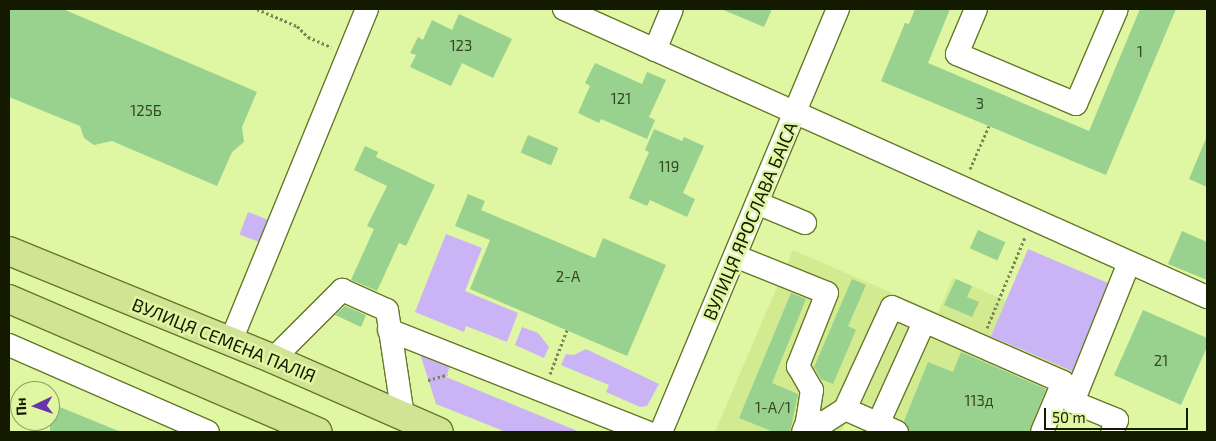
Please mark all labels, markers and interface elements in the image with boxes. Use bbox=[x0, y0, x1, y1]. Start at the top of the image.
house number: 123 bbox=[450, 37, 472, 55]
house number: 1 bbox=[1137, 43, 1143, 61]
house number: 121 bbox=[611, 90, 631, 108]
house number: 3 bbox=[976, 95, 984, 113]
house number: 125Б bbox=[130, 102, 162, 120]
street label: ВУЛИЦЯ ЯРОСЛАВА БАІСА bbox=[698, 119, 802, 323]
house number: 119 bbox=[659, 158, 679, 176]
house number: 2-А bbox=[556, 268, 580, 286]
street label: ВУЛИЦЯ СЕМЕНА ПАЛІЯ bbox=[129, 293, 319, 387]
house number: 21 bbox=[1154, 352, 1168, 370]
north arrow bbox=[10, 381, 60, 431]
house number: 113д bbox=[964, 392, 994, 410]
text: Пн bbox=[12, 397, 29, 416]
scale bar bbox=[1046, 398, 1190, 430]
house number: 1-А/1 bbox=[755, 399, 791, 417]
text: 50 m bbox=[1052, 408, 1086, 426]

